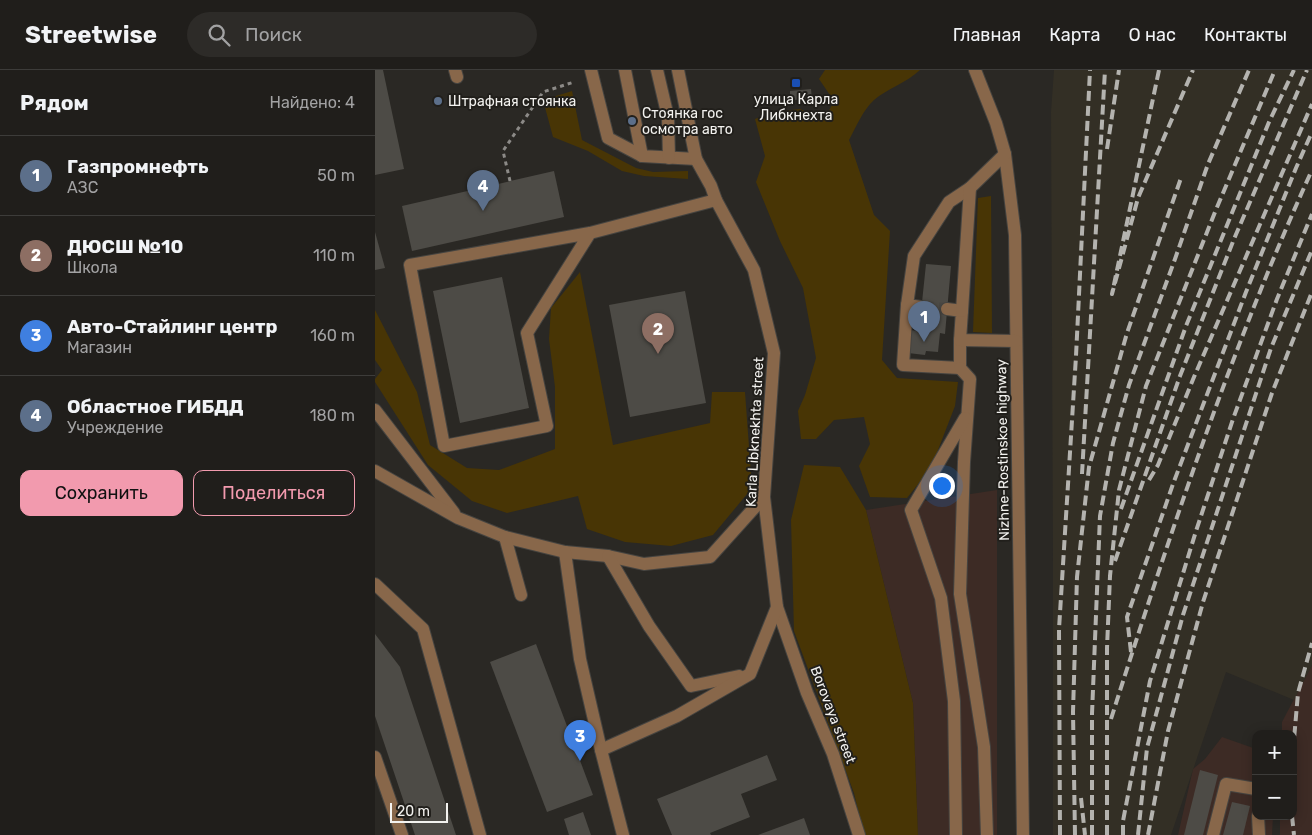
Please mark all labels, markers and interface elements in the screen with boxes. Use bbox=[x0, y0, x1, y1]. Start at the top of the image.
search box bbox=[187, 12, 537, 57]
text: Streetwise bbox=[25, 21, 157, 49]
icon: search bbox=[205, 21, 233, 49]
text: Поиск bbox=[245, 23, 302, 46]
text: Главная bbox=[953, 24, 1021, 46]
text: Карта bbox=[1049, 24, 1101, 46]
text: О нас bbox=[1129, 24, 1176, 46]
text: Контакты bbox=[1204, 24, 1287, 46]
marker: улица Карла Либкнехта bbox=[790, 77, 802, 89]
text: Рядом bbox=[20, 90, 89, 115]
place label: улица Карла Либкнехта bbox=[754, 91, 838, 124]
text: Найдено: 4 bbox=[270, 93, 355, 112]
place label: Штрафная стоянка bbox=[448, 93, 576, 110]
marker: Штрафная стоянка bbox=[432, 95, 444, 107]
place label: Стоянка гос осмотра авто bbox=[642, 105, 733, 138]
marker: Стоянка гос осмотра авто bbox=[626, 115, 638, 127]
text: Газпромнефть bbox=[67, 155, 209, 178]
text: 1 bbox=[32, 166, 40, 185]
text: 50 m bbox=[317, 166, 355, 185]
pin: 4 bbox=[467, 170, 499, 211]
text: АЗС bbox=[67, 178, 98, 197]
text: ДЮСШ №10 bbox=[67, 235, 183, 258]
text: 2 bbox=[31, 246, 41, 265]
text: 110 m bbox=[313, 246, 355, 265]
text: Школа bbox=[67, 258, 118, 277]
pin: 1 bbox=[908, 301, 940, 342]
pin: 2 bbox=[642, 313, 674, 354]
text: Авто-Стайлинг центр bbox=[67, 315, 277, 338]
text: 3 bbox=[31, 326, 41, 345]
text: 160 m bbox=[310, 326, 355, 345]
text: Магазин bbox=[67, 338, 132, 357]
street label: Karla Libknekhta street bbox=[743, 356, 767, 507]
street label: Nizhne-Rostinskoe highway bbox=[993, 359, 1013, 541]
text: Областное ГИБДД bbox=[67, 395, 244, 418]
text: 4 bbox=[31, 406, 41, 425]
text: 180 m bbox=[310, 406, 355, 425]
text: Учреждение bbox=[67, 418, 164, 437]
button: Сохранить bbox=[20, 470, 183, 516]
button: Поделиться bbox=[193, 470, 355, 516]
your location bbox=[929, 473, 955, 499]
street label: Borovaya street bbox=[807, 664, 860, 767]
pin: 3 bbox=[564, 720, 596, 761]
map controls bbox=[1252, 730, 1297, 820]
button: + bbox=[1252, 730, 1297, 775]
button: − bbox=[1252, 775, 1297, 820]
scale bar bbox=[390, 800, 447, 823]
text: 20 m bbox=[397, 803, 430, 820]

